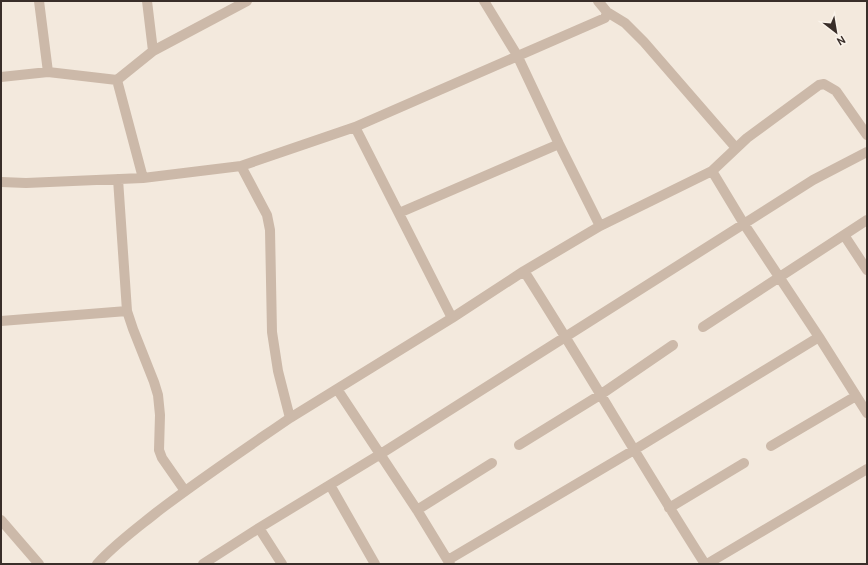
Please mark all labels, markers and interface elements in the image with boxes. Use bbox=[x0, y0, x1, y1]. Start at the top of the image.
north arrow bbox=[816, 12, 856, 52]
text: N bbox=[834, 33, 848, 49]

